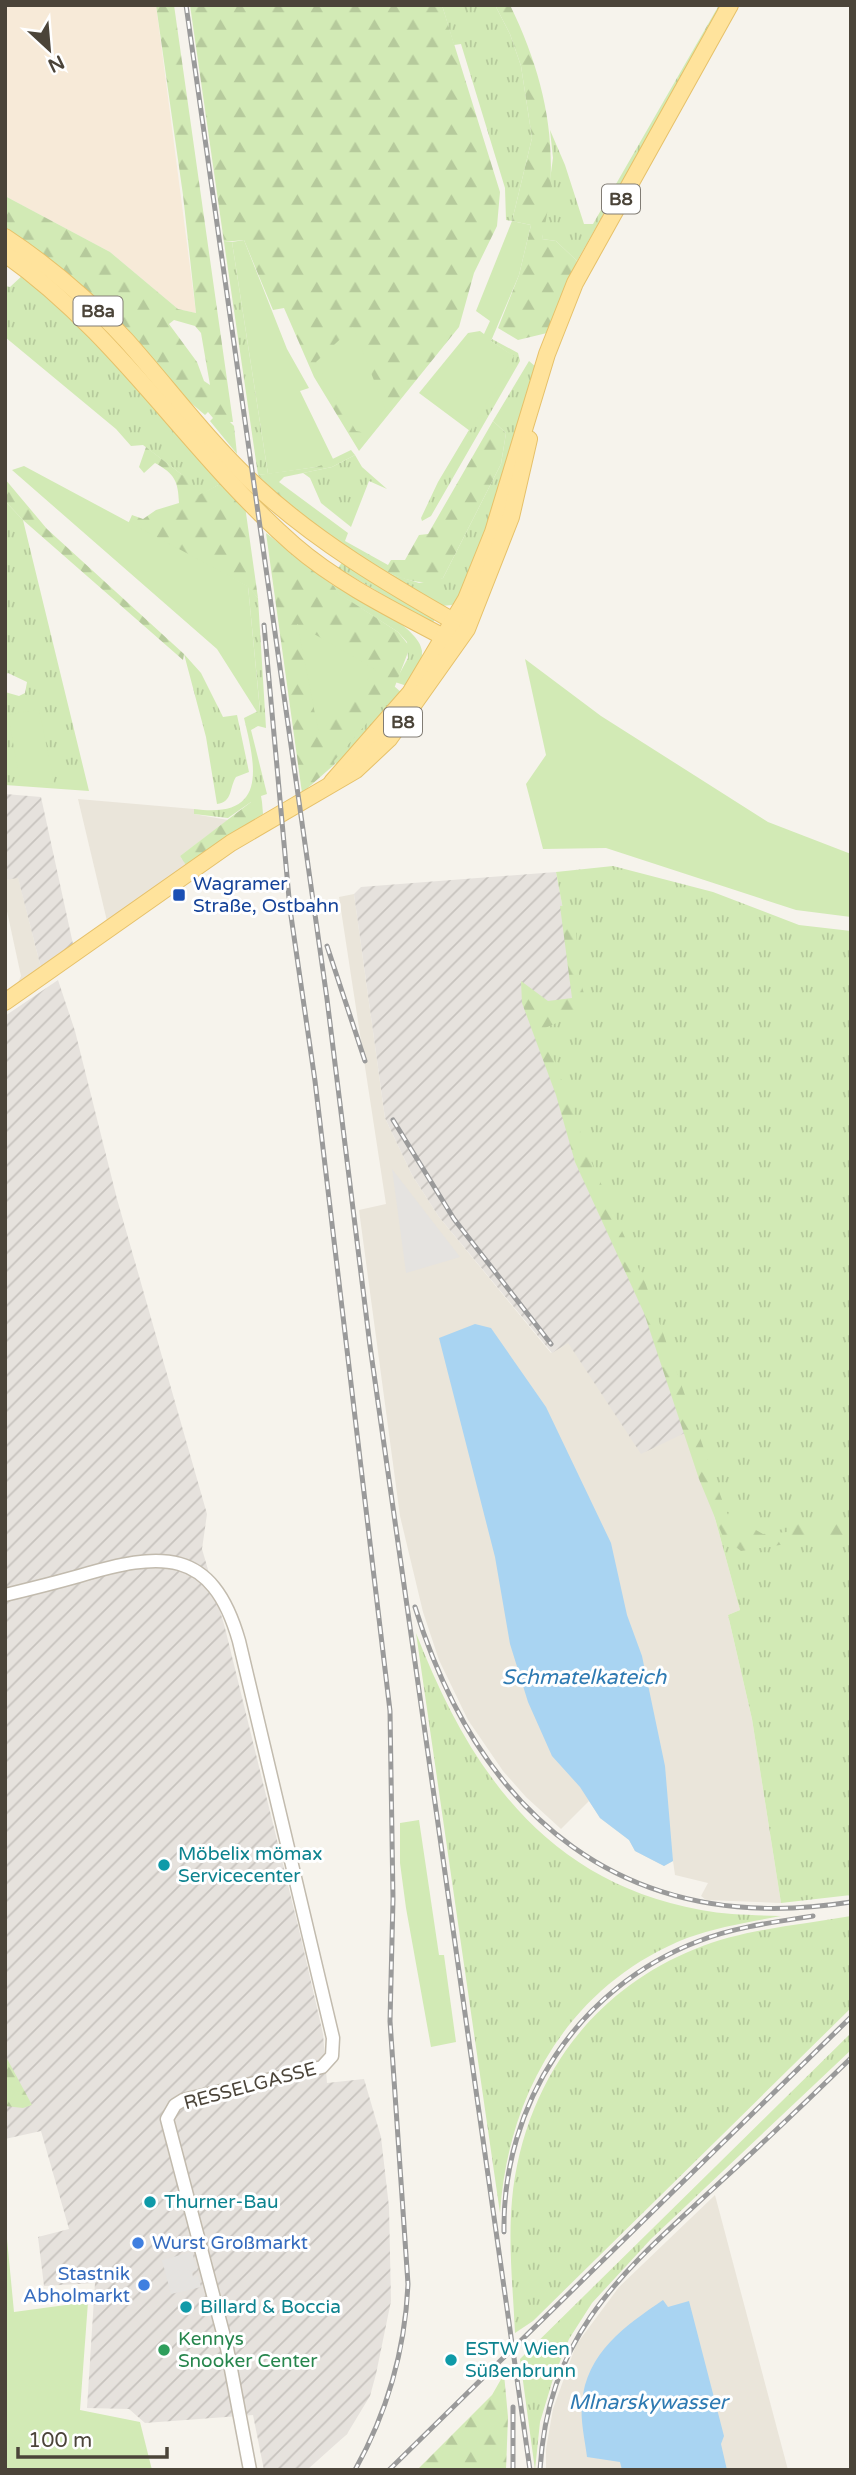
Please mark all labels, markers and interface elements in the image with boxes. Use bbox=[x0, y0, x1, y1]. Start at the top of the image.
north arrow bbox=[14, 14, 84, 84]
text: N bbox=[44, 50, 68, 77]
road number: B8 bbox=[602, 184, 640, 214]
road number: B8a bbox=[74, 296, 122, 326]
road number: B8 bbox=[384, 708, 422, 736]
place label: Wagramer Straße, Ostbahn bbox=[193, 873, 339, 917]
marker: Wagramer Straße, Ostbahn bbox=[171, 887, 187, 903]
water label: Schmatelkateich bbox=[502, 1665, 667, 1690]
place label: Möbelix mömax Servicecenter bbox=[178, 1843, 322, 1887]
marker: Möbelix mömax Servicecenter bbox=[156, 1857, 172, 1873]
street label: RESSELGASSE bbox=[181, 2058, 319, 2114]
place label: Thurner-Bau bbox=[164, 2191, 279, 2213]
marker: Thurner-Bau bbox=[142, 2194, 158, 2210]
place label: Wurst Großmarkt bbox=[152, 2232, 308, 2254]
marker: Wurst Großmarkt bbox=[130, 2235, 146, 2251]
place label: Stastnik Abholmarkt bbox=[23, 2263, 130, 2307]
marker: Stastnik Abholmarkt bbox=[136, 2277, 152, 2293]
place label: Billard & Boccia bbox=[200, 2296, 341, 2318]
marker: Billard & Boccia bbox=[178, 2299, 194, 2315]
place label: Kennys Snooker Center bbox=[178, 2328, 318, 2372]
place label: ESTW Wien Süßenbrunn bbox=[465, 2338, 576, 2382]
marker: Kennys Snooker Center bbox=[156, 2342, 172, 2358]
marker: ESTW Wien Süßenbrunn bbox=[443, 2352, 459, 2368]
water label: Mlnarskywasser bbox=[568, 2390, 731, 2415]
scale bar bbox=[18, 2416, 166, 2460]
text: 100 m bbox=[28, 2428, 92, 2453]

